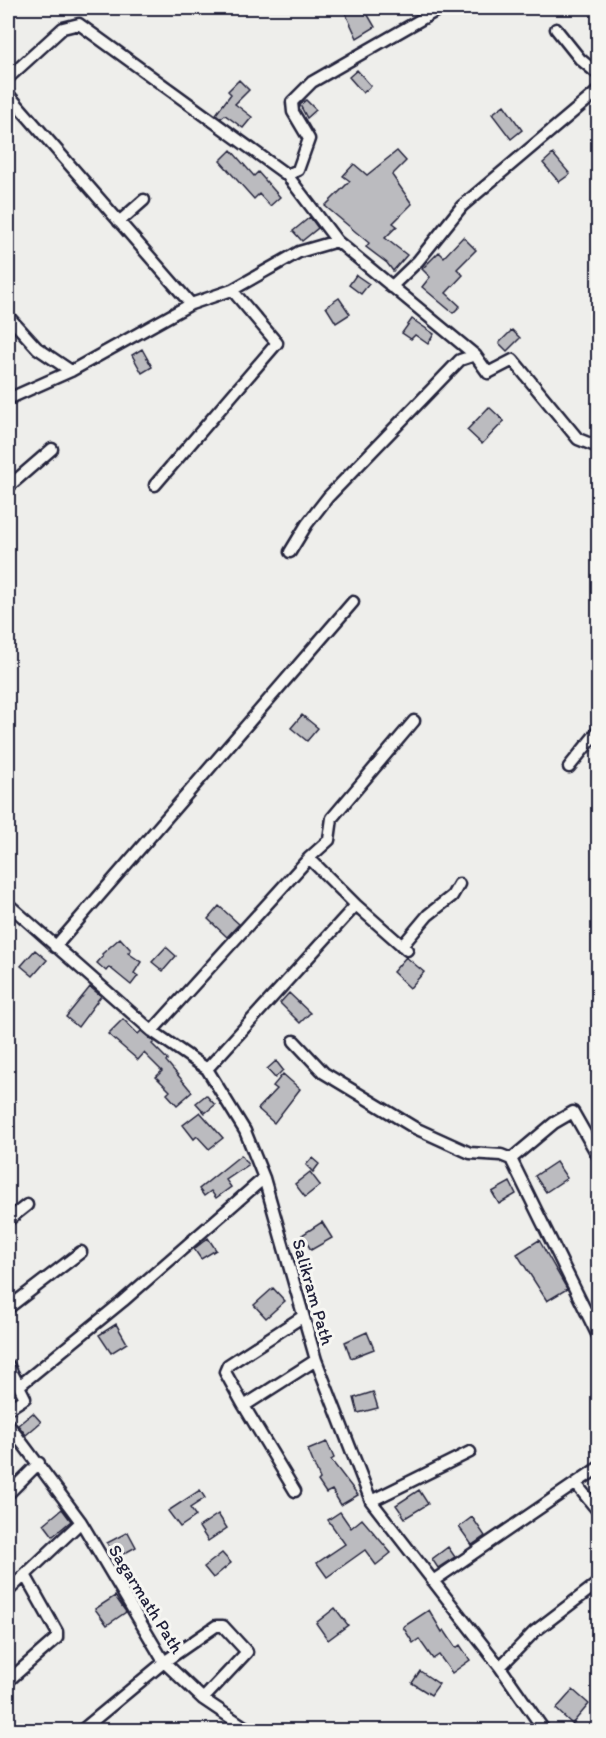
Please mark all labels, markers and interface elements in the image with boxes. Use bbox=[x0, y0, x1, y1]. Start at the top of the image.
street label: Salikram Path bbox=[287, 1236, 339, 1348]
street label: Sagarmath Path bbox=[104, 1540, 188, 1658]

